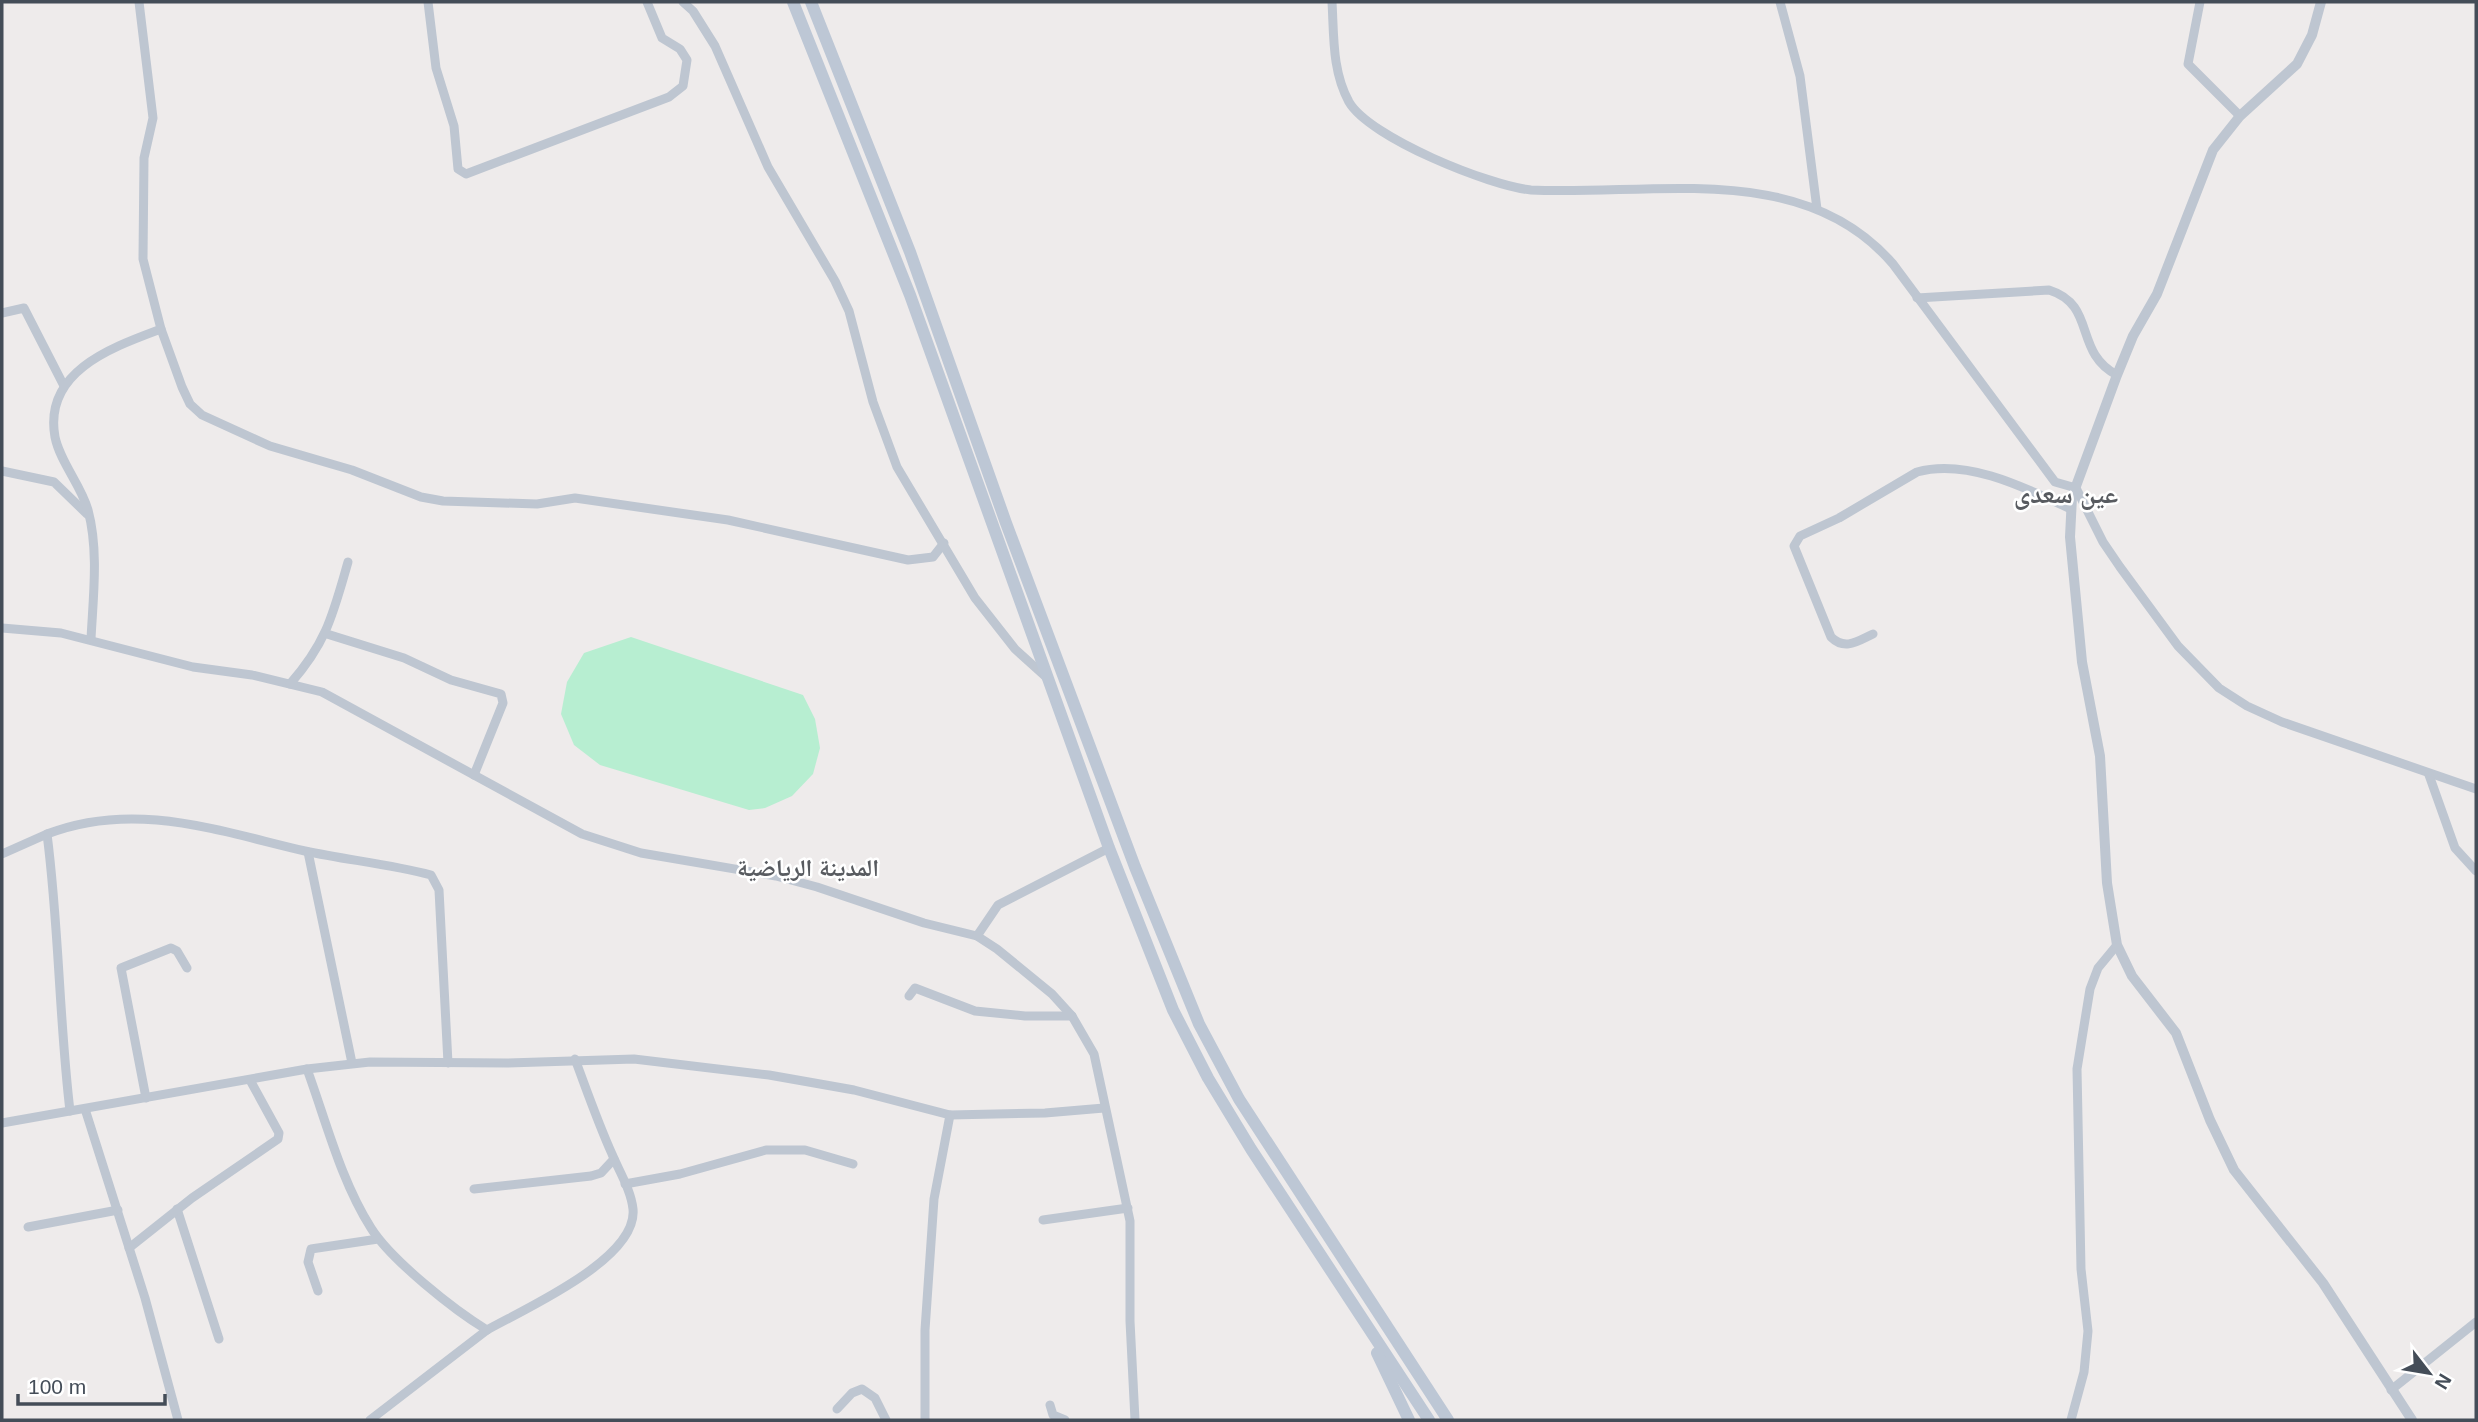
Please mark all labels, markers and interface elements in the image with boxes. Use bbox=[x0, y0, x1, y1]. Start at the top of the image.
district label: عين سعدى bbox=[2014, 479, 2118, 510]
district label: المدينة الرياضية bbox=[737, 854, 879, 882]
north arrow bbox=[2394, 1338, 2464, 1408]
scale bar bbox=[18, 1362, 164, 1406]
text: N bbox=[2431, 1370, 2456, 1393]
text: 100 m bbox=[28, 1375, 86, 1398]

